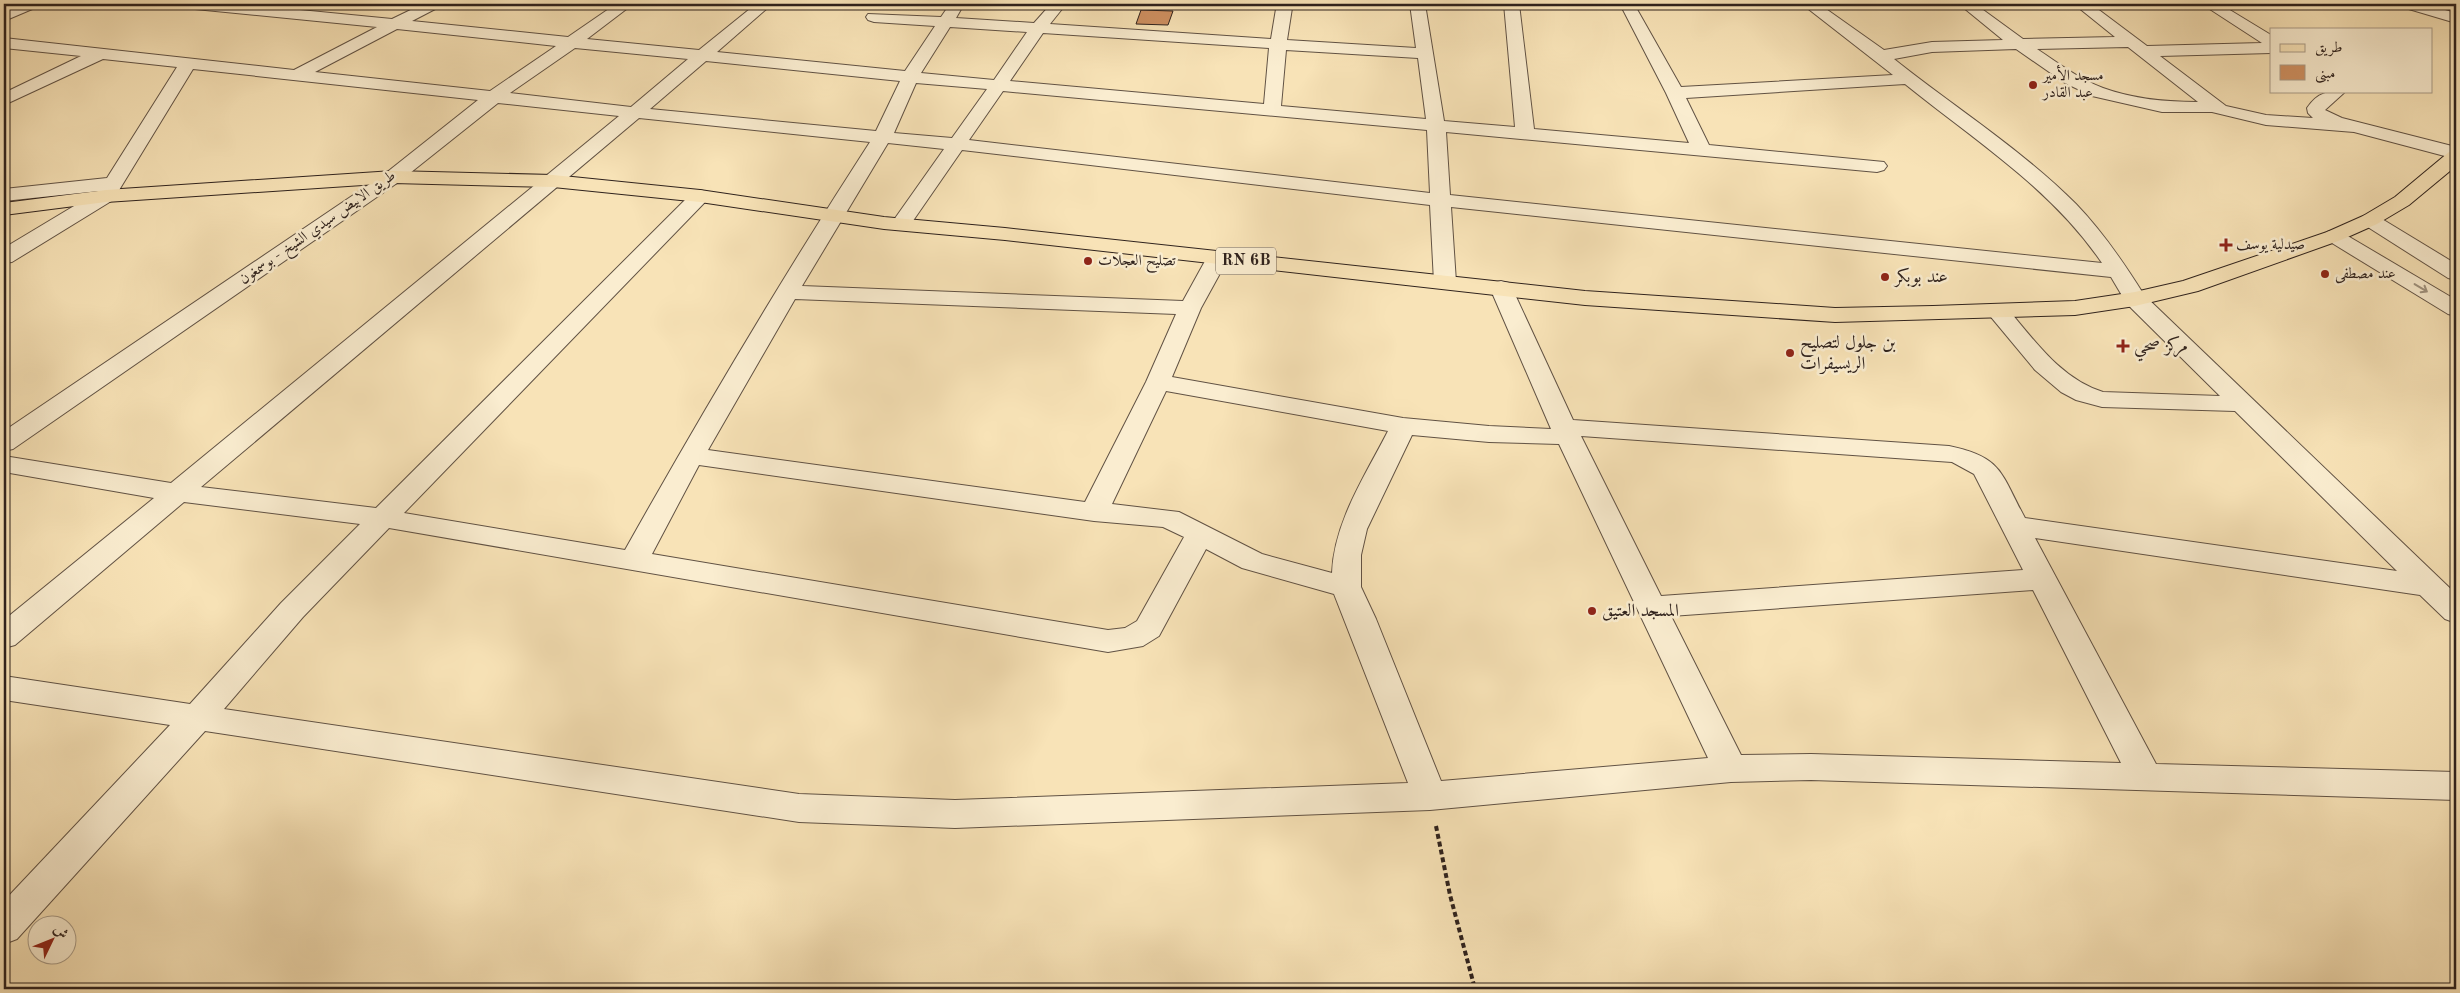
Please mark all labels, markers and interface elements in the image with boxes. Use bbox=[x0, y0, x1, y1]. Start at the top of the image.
legend bbox=[2270, 28, 2432, 92]
text: طريق bbox=[2315, 41, 2342, 57]
place label: مسجد الأمير عبد القادر bbox=[2041, 64, 2104, 101]
text: مبنى bbox=[2315, 67, 2335, 84]
marker: مسجد الأمير عبد القادر bbox=[2027, 79, 2039, 91]
street label: طريق الابيض سيدي الشيخ - بوسمغون bbox=[237, 168, 402, 292]
place label: صيدلية يوسف bbox=[2236, 238, 2305, 253]
marker: صيدلية يوسف bbox=[2220, 239, 2232, 251]
road number: RN 6B bbox=[1216, 248, 1276, 274]
place label: تصليح العجلات bbox=[1098, 254, 1176, 274]
marker: تصليح العجلات bbox=[1082, 255, 1094, 267]
place label: عند بوبكر bbox=[1893, 267, 1948, 288]
place label: عند مصطفى bbox=[2335, 267, 2396, 284]
marker: عند مصطفى bbox=[2319, 268, 2331, 280]
marker: عند بوبكر bbox=[1879, 271, 1891, 283]
one-way arrow bbox=[2413, 283, 2427, 293]
place label: بن جلول لتصليح الريسيفرات bbox=[1800, 334, 1896, 375]
place label: مركز صحي bbox=[2134, 335, 2188, 362]
marker: مركز صحي bbox=[2116, 339, 2130, 353]
marker: بن جلول لتصليح الريسيفرات bbox=[1784, 347, 1796, 359]
place label: المسجد العتيق bbox=[1602, 602, 1679, 621]
marker: المسجد العتيق bbox=[1586, 605, 1598, 617]
north arrow bbox=[28, 916, 78, 966]
text: ش bbox=[51, 922, 71, 942]

